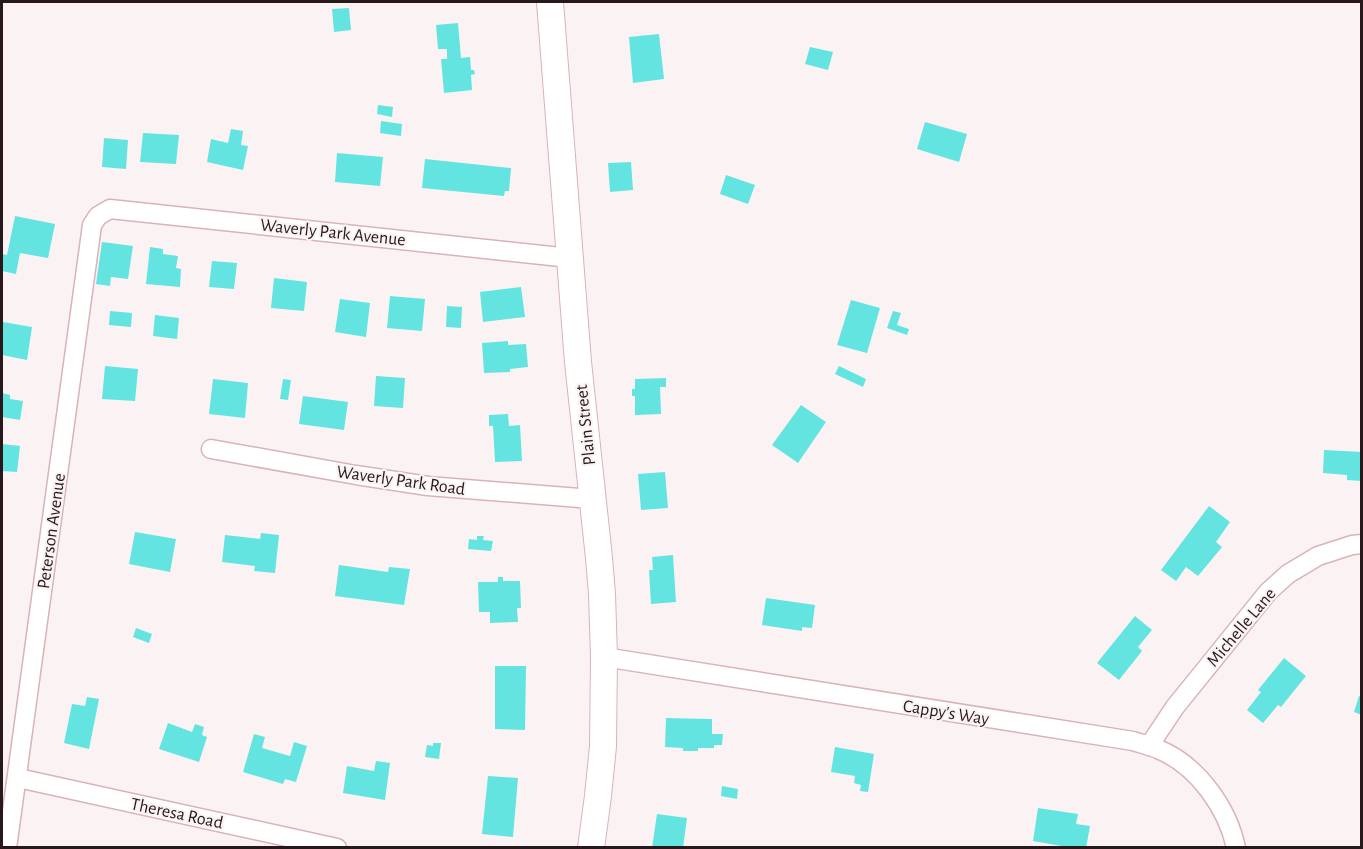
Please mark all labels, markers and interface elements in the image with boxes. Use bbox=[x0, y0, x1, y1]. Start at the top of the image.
street label: Waverly Park Avenue bbox=[259, 216, 407, 250]
street label: Plain Street bbox=[573, 383, 599, 466]
street label: Waverly Park Road bbox=[335, 463, 466, 499]
street label: Peterson Avenue bbox=[35, 472, 69, 590]
street label: Michelle Lane bbox=[1204, 585, 1280, 670]
street label: Cappy's Way bbox=[902, 697, 990, 729]
street label: Theresa Road bbox=[129, 795, 225, 833]

